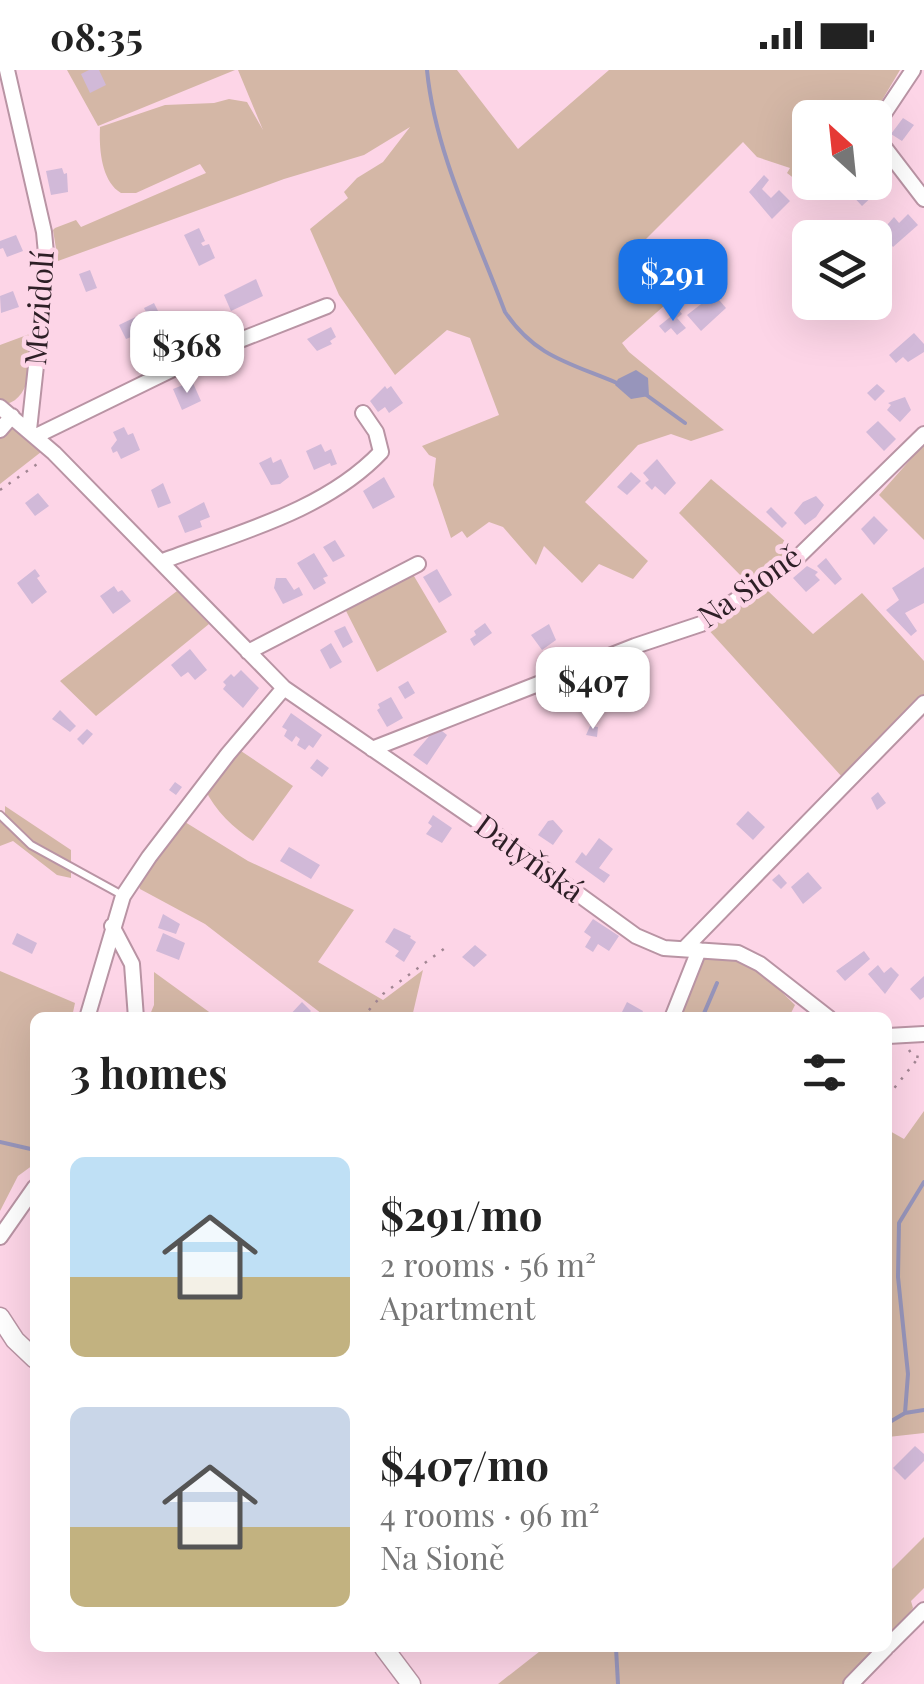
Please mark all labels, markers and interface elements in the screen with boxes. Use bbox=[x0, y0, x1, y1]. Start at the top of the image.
text: 08:35 bbox=[50, 10, 143, 61]
north arrow bbox=[792, 100, 892, 200]
map controls bbox=[792, 100, 892, 320]
button: layers bbox=[792, 220, 892, 320]
pin: $291 bbox=[614, 239, 732, 324]
street label: Mezidolí bbox=[14, 249, 62, 367]
text: $291 bbox=[640, 250, 706, 293]
pin: $368 bbox=[128, 311, 246, 396]
text: $368 bbox=[152, 322, 222, 365]
street label: Na Sioně bbox=[689, 535, 808, 635]
pin: $407 bbox=[534, 647, 652, 732]
text: $407 bbox=[558, 658, 628, 701]
street label: Datyňská bbox=[468, 805, 592, 910]
text: 3 homes bbox=[70, 1044, 227, 1100]
icon: filters bbox=[797, 1045, 852, 1100]
text: $291/mo bbox=[380, 1186, 543, 1242]
icon: home bbox=[150, 1197, 270, 1317]
text: 2 rooms · 56 m² bbox=[380, 1242, 596, 1285]
text: Apartment bbox=[380, 1285, 535, 1328]
text: $407/mo bbox=[380, 1436, 549, 1492]
icon: home bbox=[150, 1447, 270, 1567]
text: 4 rooms · 96 m² bbox=[380, 1492, 600, 1535]
text: Na Sioně bbox=[380, 1535, 505, 1578]

